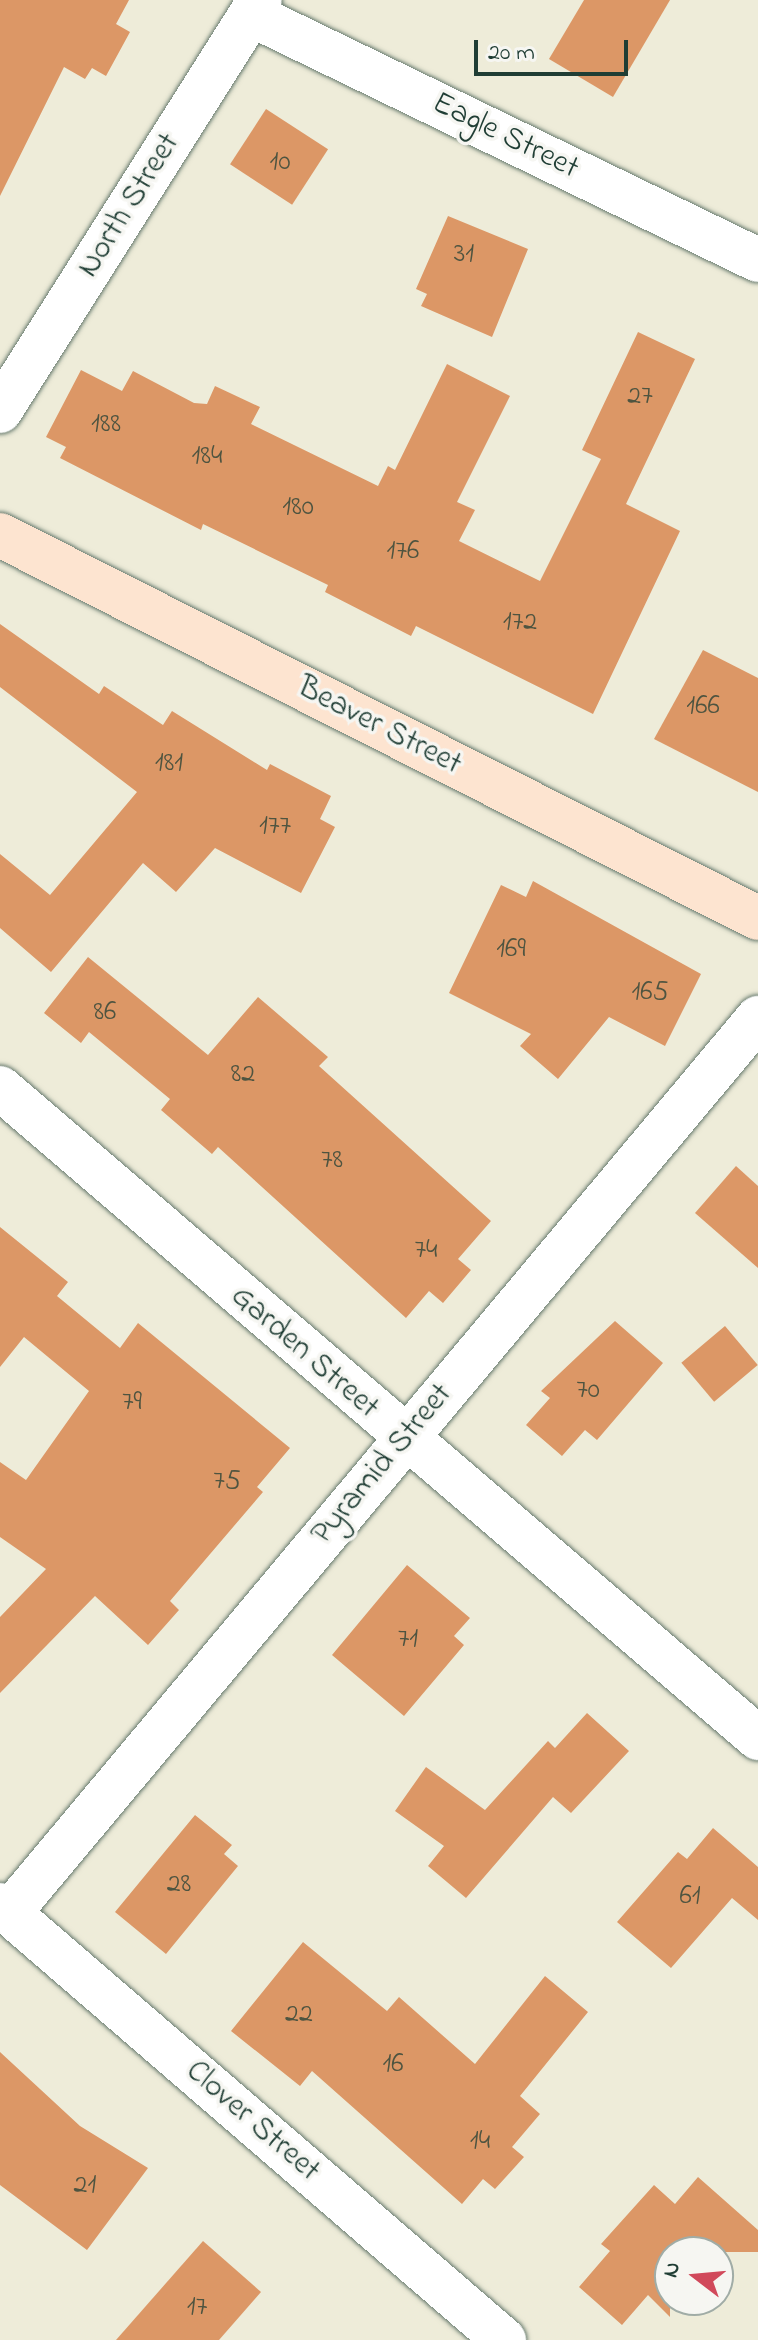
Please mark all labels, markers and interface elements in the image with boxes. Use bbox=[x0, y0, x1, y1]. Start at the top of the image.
scale bar bbox=[478, 24, 632, 74]
text: 20 m bbox=[488, 36, 535, 71]
street label: Eagle Street bbox=[426, 85, 584, 189]
street label: North Street bbox=[71, 127, 189, 285]
house number: 10 bbox=[270, 146, 290, 180]
house number: 31 bbox=[454, 238, 474, 272]
house number: 27 bbox=[627, 380, 653, 414]
house number: 188 bbox=[91, 408, 121, 442]
house number: 184 bbox=[192, 440, 222, 474]
house number: 180 bbox=[282, 491, 314, 525]
house number: 176 bbox=[387, 535, 419, 569]
house number: 172 bbox=[503, 606, 537, 640]
street label: Beaver Street bbox=[290, 669, 468, 785]
house number: 166 bbox=[686, 690, 720, 724]
house number: 181 bbox=[155, 747, 183, 781]
house number: 177 bbox=[259, 810, 291, 844]
house number: 169 bbox=[496, 933, 526, 967]
house number: 165 bbox=[631, 976, 669, 1010]
house number: 86 bbox=[94, 996, 116, 1030]
house number: 82 bbox=[231, 1058, 255, 1092]
house number: 78 bbox=[321, 1144, 343, 1178]
house number: 74 bbox=[414, 1234, 438, 1268]
street label: Garden Street bbox=[222, 1278, 386, 1428]
house number: 70 bbox=[576, 1374, 600, 1408]
street label: Pyramid Street bbox=[304, 1377, 462, 1553]
house number: 79 bbox=[122, 1386, 142, 1420]
house number: 75 bbox=[213, 1465, 241, 1499]
house number: 71 bbox=[398, 1623, 418, 1657]
house number: 28 bbox=[167, 1868, 191, 1902]
house number: 61 bbox=[679, 1880, 701, 1914]
house number: 22 bbox=[285, 1998, 313, 2032]
house number: 16 bbox=[382, 2048, 404, 2082]
street label: Clover Street bbox=[177, 2053, 327, 2191]
house number: 14 bbox=[470, 2125, 490, 2159]
house number: 21 bbox=[74, 2169, 96, 2203]
north arrow bbox=[654, 2236, 734, 2316]
text: N bbox=[655, 2258, 690, 2281]
house number: 17 bbox=[187, 2291, 207, 2325]

